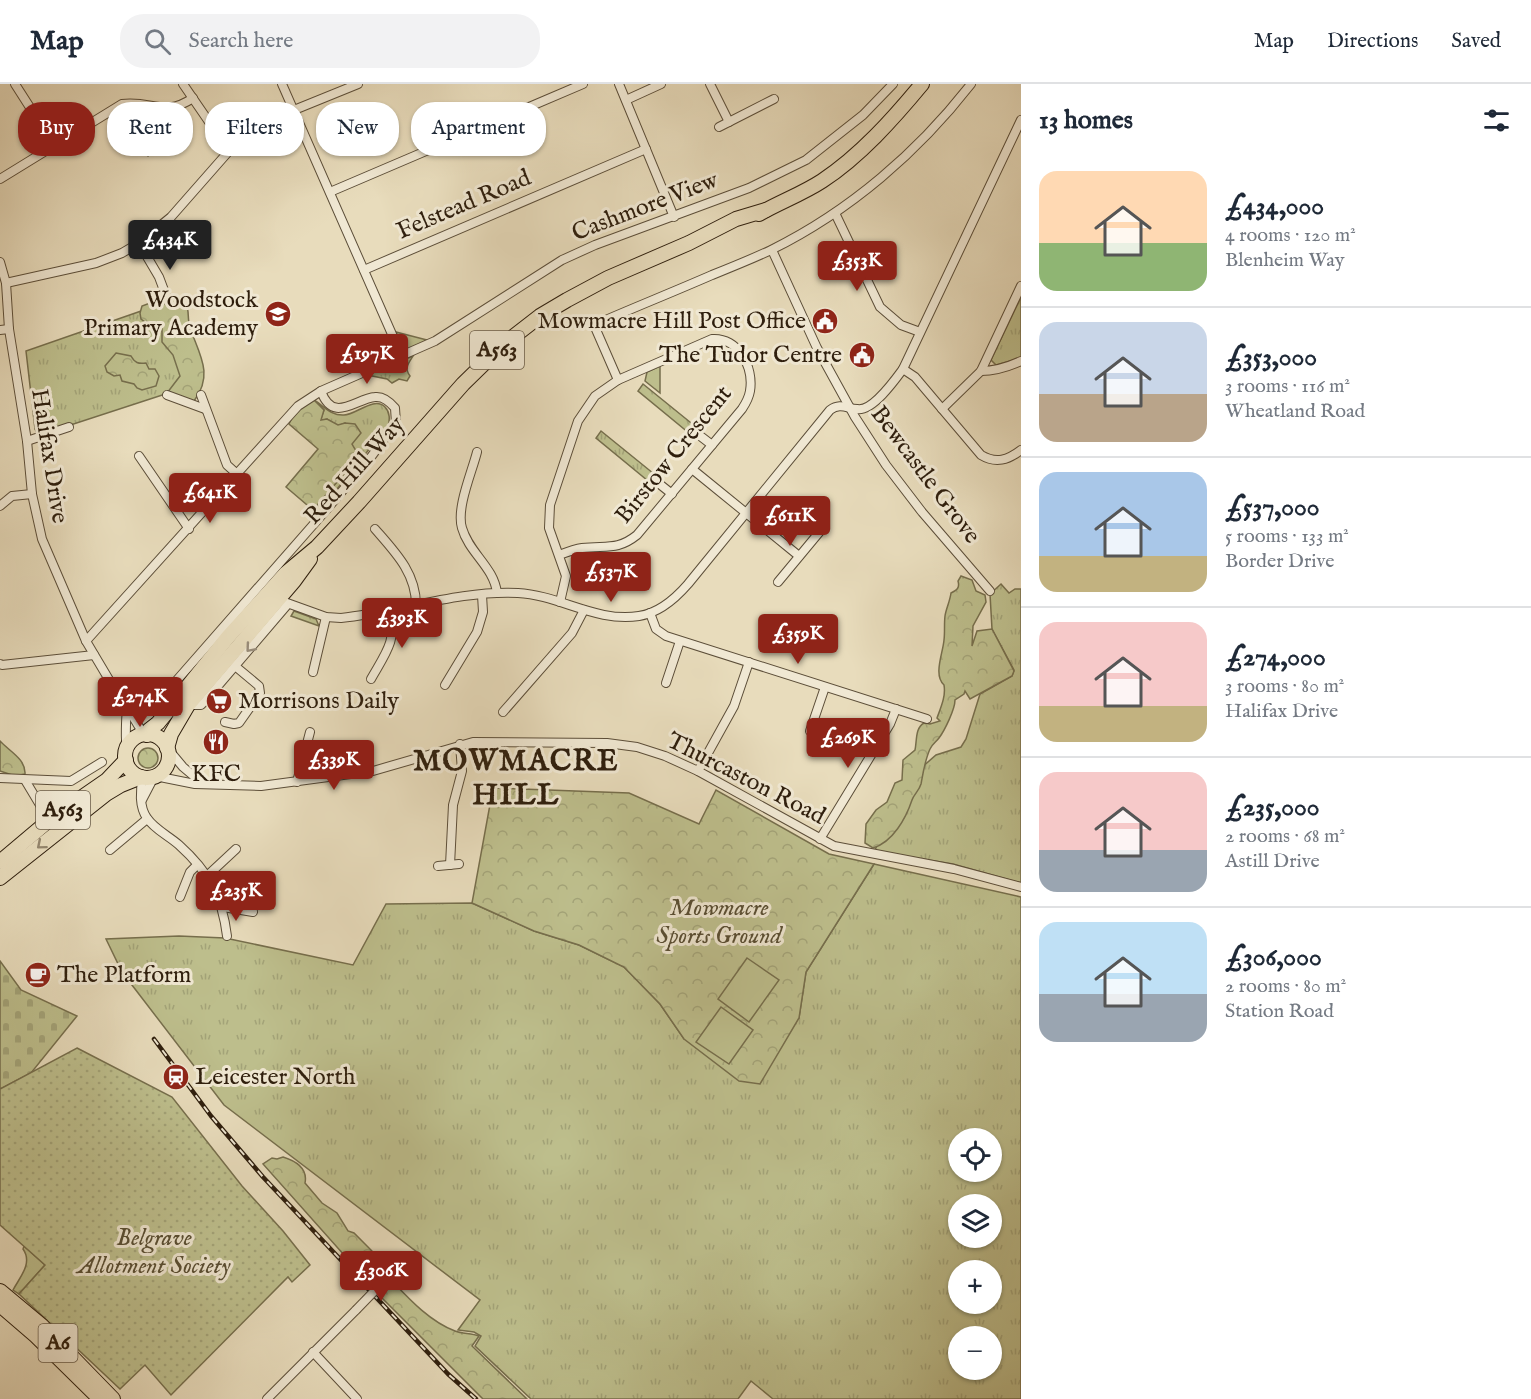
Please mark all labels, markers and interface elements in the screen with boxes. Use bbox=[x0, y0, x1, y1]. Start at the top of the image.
search box bbox=[120, 14, 540, 68]
text: Map bbox=[30, 24, 84, 59]
icon: search bbox=[141, 25, 174, 58]
text: Search here bbox=[189, 27, 293, 55]
text: Map bbox=[1254, 28, 1294, 55]
text: Directions bbox=[1327, 28, 1418, 55]
text: Saved bbox=[1451, 28, 1501, 55]
chip: Buy bbox=[18, 102, 95, 156]
chip: Rent bbox=[107, 102, 193, 156]
chip: Filters bbox=[205, 102, 304, 156]
chip: New bbox=[316, 102, 399, 156]
chip: Apartment bbox=[411, 102, 546, 156]
text: 13 homes bbox=[1039, 104, 1133, 137]
icon: filters bbox=[1480, 104, 1513, 137]
street label: Felstead Road bbox=[392, 163, 536, 247]
street label: Cashmore View bbox=[568, 165, 724, 249]
text: £434,000 bbox=[1225, 190, 1324, 223]
icon: home bbox=[1087, 195, 1159, 267]
pin: £434K bbox=[128, 220, 212, 271]
text: 4 rooms · 120 m² bbox=[1225, 223, 1356, 248]
text: £434K bbox=[142, 227, 198, 252]
pin: £353K bbox=[815, 241, 899, 292]
text: £353K bbox=[832, 248, 882, 273]
text: Blenheim Way bbox=[1225, 248, 1345, 273]
place label: Woodstock Primary Academy bbox=[83, 285, 258, 344]
school or university icon: Woodstock Primary Academy bbox=[263, 299, 293, 329]
place label: Mowmacre Hill Post Office bbox=[537, 306, 806, 337]
public building icon: Mowmacre Hill Post Office bbox=[810, 306, 840, 336]
road number: A563 bbox=[470, 331, 524, 369]
pin: £197K bbox=[325, 334, 409, 385]
place label: The Tudor Centre bbox=[659, 340, 842, 371]
public building icon: The Tudor Centre bbox=[847, 340, 877, 370]
text: £197K bbox=[340, 341, 394, 366]
text: £353,000 bbox=[1225, 341, 1317, 374]
icon: home bbox=[1087, 346, 1159, 418]
text: 3 rooms · 116 m² bbox=[1225, 374, 1350, 399]
street label: Birstow Crescent bbox=[609, 380, 739, 530]
street label: Halifax Drive bbox=[23, 386, 75, 526]
text: Wheatland Road bbox=[1225, 399, 1365, 424]
street label: Bewcastle Grove bbox=[863, 400, 987, 550]
street label: Red Hill Way bbox=[298, 410, 412, 532]
pin: £641K bbox=[168, 473, 252, 524]
text: £641K bbox=[183, 480, 237, 505]
text: £537,000 bbox=[1225, 491, 1320, 524]
pin: £611K bbox=[748, 496, 832, 547]
icon: home bbox=[1087, 496, 1159, 568]
text: £611K bbox=[764, 503, 816, 528]
text: 5 rooms · 133 m² bbox=[1225, 524, 1349, 549]
text: Border Drive bbox=[1225, 549, 1334, 574]
pin: £537K bbox=[569, 552, 653, 603]
text: £537K bbox=[585, 559, 637, 584]
pin: £393K bbox=[360, 598, 444, 649]
text: £393K bbox=[376, 605, 428, 630]
pin: £359K bbox=[756, 614, 840, 665]
text: £359K bbox=[772, 621, 824, 646]
one-way arrow bbox=[246, 641, 257, 652]
text: £274,000 bbox=[1225, 641, 1326, 674]
icon: home bbox=[1087, 646, 1159, 718]
text: 3 rooms · 80 m² bbox=[1225, 674, 1344, 699]
pin: £274K bbox=[98, 677, 182, 728]
text: £274K bbox=[112, 684, 168, 709]
supermarket icon: Morrisons Daily bbox=[204, 686, 234, 716]
place label: Morrisons Daily bbox=[238, 686, 399, 717]
text: Halifax Drive bbox=[1225, 699, 1338, 724]
pin: £269K bbox=[806, 718, 890, 769]
text: £269K bbox=[821, 725, 875, 750]
street label: Thurcaston Road bbox=[662, 726, 831, 832]
restaurant icon: KFC bbox=[201, 727, 231, 757]
pin: £339K bbox=[292, 740, 376, 791]
district label: MOWMACRE HILL bbox=[413, 743, 619, 815]
text: £339K bbox=[308, 747, 360, 772]
place label: KFC bbox=[191, 759, 241, 790]
road number: A563 bbox=[36, 791, 90, 829]
text: £235,000 bbox=[1225, 791, 1320, 824]
icon: home bbox=[1087, 796, 1159, 868]
text: 2 rooms · 68 m² bbox=[1225, 824, 1345, 849]
one-way arrow bbox=[37, 838, 48, 849]
text: Astill Drive bbox=[1225, 849, 1320, 874]
pin: £235K bbox=[194, 871, 278, 922]
text: £235K bbox=[210, 878, 262, 903]
park label: Mowmacre Sports Ground bbox=[656, 893, 783, 952]
text: £306,000 bbox=[1225, 941, 1322, 974]
icon: home bbox=[1087, 946, 1159, 1018]
cafe icon: The Platform bbox=[23, 960, 53, 990]
place label: The Platform bbox=[57, 960, 191, 991]
text: 2 rooms · 80 m² bbox=[1225, 974, 1346, 999]
text: Station Road bbox=[1225, 999, 1334, 1024]
station icon: Leicester North bbox=[161, 1062, 191, 1092]
place label: Leicester North bbox=[195, 1062, 356, 1093]
map controls bbox=[948, 1128, 1002, 1380]
button: locate bbox=[948, 1128, 1002, 1182]
button: layers bbox=[948, 1194, 1002, 1248]
park label: Belgrave Allotment Society bbox=[75, 1223, 232, 1282]
pin: £306K bbox=[339, 1251, 423, 1302]
text: £306K bbox=[354, 1258, 408, 1283]
button: + bbox=[948, 1260, 1002, 1314]
road number: A6 bbox=[38, 1324, 78, 1362]
button: − bbox=[948, 1326, 1002, 1380]

